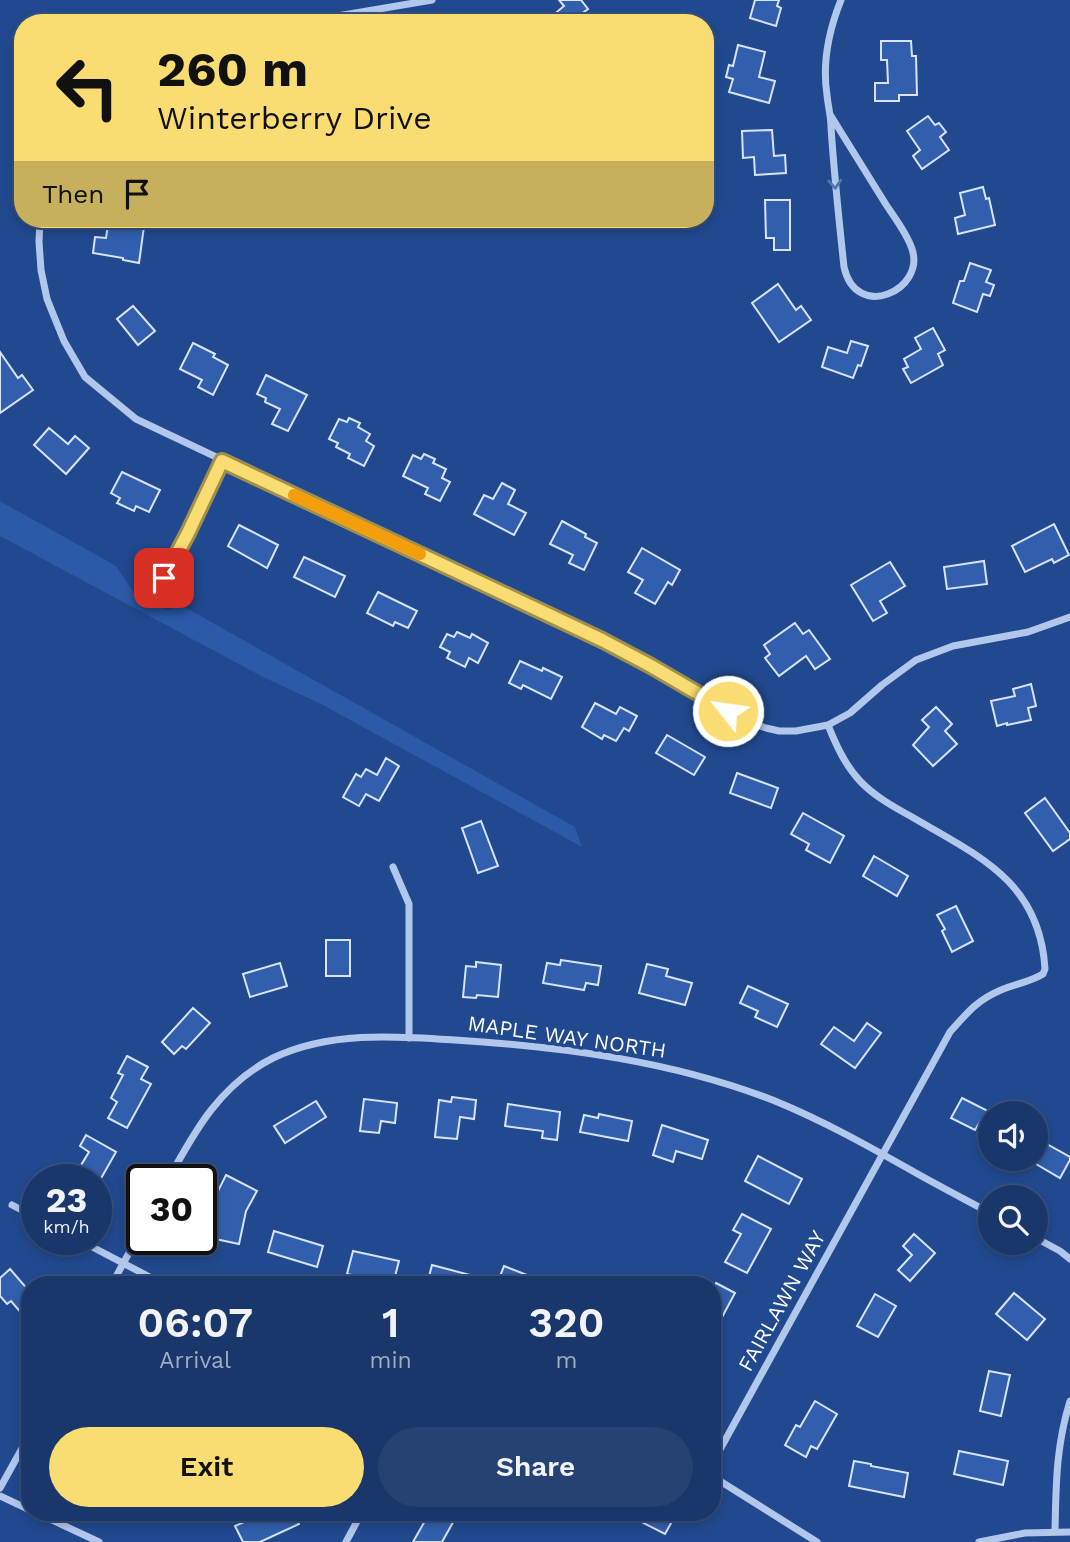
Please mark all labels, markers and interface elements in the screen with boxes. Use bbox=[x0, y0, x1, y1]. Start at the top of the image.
text: 260 m bbox=[157, 40, 308, 98]
icon: left bbox=[42, 42, 133, 133]
text: Winterberry Drive bbox=[157, 99, 432, 137]
icon: arrive bbox=[118, 175, 156, 213]
text: Then bbox=[42, 179, 104, 209]
one-way arrow bbox=[827, 179, 842, 190]
pin bbox=[134, 548, 194, 608]
icon: arrive bbox=[145, 559, 183, 597]
position arrow bbox=[691, 674, 765, 748]
street label: MAPLE WAY NORTH bbox=[466, 1010, 668, 1063]
map controls bbox=[978, 1101, 1048, 1255]
button: sound bbox=[978, 1101, 1048, 1171]
speed limit sign: 30 bbox=[126, 1164, 217, 1255]
text: 23 bbox=[46, 1179, 87, 1221]
button: search bbox=[978, 1185, 1048, 1255]
text: km/h bbox=[43, 1216, 90, 1237]
street label: FAIRLAWN WAY bbox=[733, 1226, 831, 1376]
text: 06:07 bbox=[137, 1298, 253, 1347]
text: 1 bbox=[382, 1298, 399, 1347]
text: 320 bbox=[528, 1298, 605, 1347]
text: Arrival bbox=[159, 1347, 231, 1374]
text: min bbox=[370, 1347, 412, 1374]
text: m bbox=[555, 1347, 577, 1374]
button: Exit bbox=[49, 1427, 364, 1507]
button: Share bbox=[378, 1427, 693, 1507]

